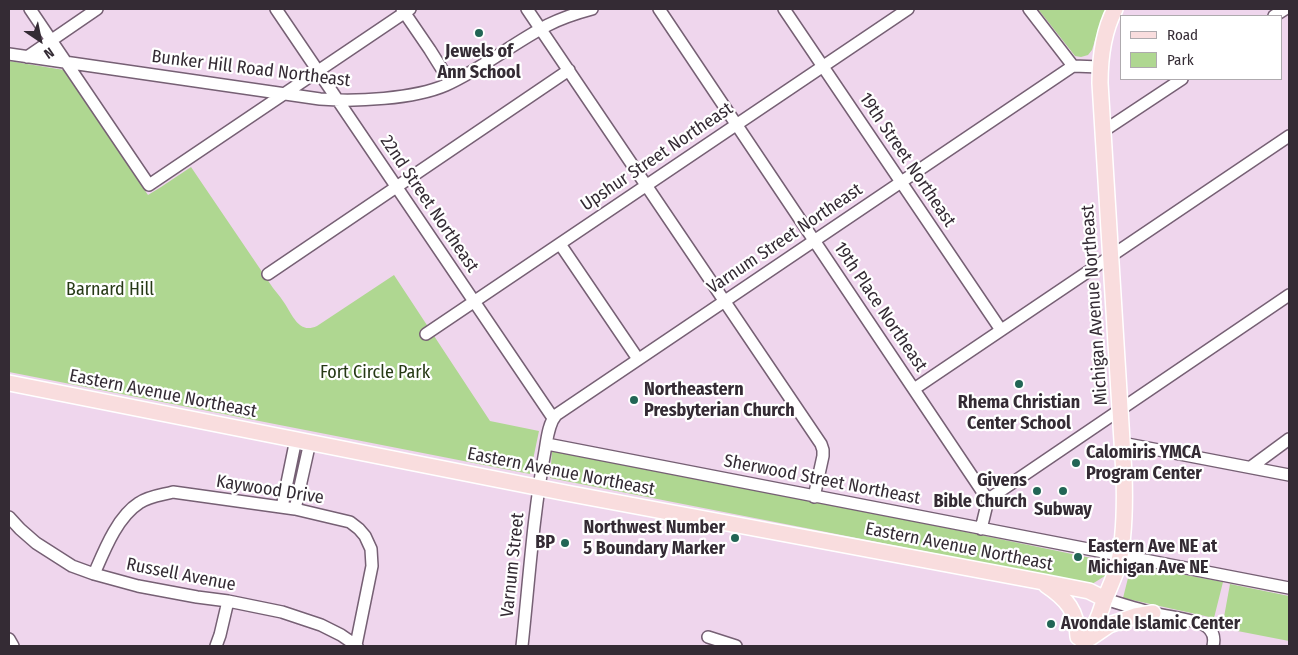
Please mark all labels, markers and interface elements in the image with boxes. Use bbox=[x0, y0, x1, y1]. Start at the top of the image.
north arrow bbox=[15, 15, 65, 65]
legend bbox=[1120, 15, 1283, 80]
text: Road bbox=[1167, 26, 1198, 44]
marker: Jewels of Ann School bbox=[473, 27, 485, 39]
place label: Jewels of Ann School bbox=[437, 41, 521, 84]
text: N bbox=[40, 43, 57, 62]
street label: Bunker Hill Road Northeast bbox=[150, 46, 352, 92]
text: Park bbox=[1167, 51, 1194, 69]
street label: 19th Street Northeast bbox=[854, 89, 960, 231]
street label: Upshur Street Northeast bbox=[577, 98, 737, 216]
street label: 22nd Street Northeast bbox=[375, 131, 483, 277]
street label: Varnum Street Northeast bbox=[703, 179, 867, 299]
street label: Michigan Avenue Northeast bbox=[1077, 204, 1113, 406]
street label: 19th Place Northeast bbox=[829, 238, 931, 376]
park label: Barnard Hill bbox=[66, 279, 154, 301]
park label: Fort Circle Park bbox=[320, 362, 430, 384]
street label: Eastern Avenue Northeast bbox=[67, 365, 259, 423]
marker: Rhema Christian Center School bbox=[1013, 378, 1025, 390]
place label: Northeastern Presbyterian Church bbox=[644, 379, 795, 422]
place label: Rhema Christian Center School bbox=[958, 392, 1080, 434]
marker: Northeastern Presbyterian Church bbox=[628, 394, 640, 406]
place label: Calomiris YMCA Program Center bbox=[1086, 442, 1202, 484]
street label: Eastern Avenue Northeast bbox=[465, 443, 657, 501]
street label: Sherwood Street Northeast bbox=[722, 450, 922, 510]
marker: Calomiris YMCA Program Center bbox=[1070, 457, 1082, 469]
place label: Givens Bible Church bbox=[933, 470, 1027, 512]
street label: Kaywood Drive bbox=[215, 471, 325, 509]
marker: Givens Bible Church bbox=[1031, 485, 1043, 497]
marker: Subway bbox=[1057, 485, 1069, 497]
place label: Subway bbox=[1034, 499, 1092, 521]
street label: Varnum Street bbox=[497, 512, 529, 618]
place label: Northwest Number 5 Boundary Marker bbox=[583, 517, 725, 560]
street label: Eastern Avenue Northeast bbox=[863, 518, 1055, 576]
place label: BP bbox=[535, 532, 555, 554]
marker: Northwest Number 5 Boundary Marker bbox=[729, 532, 741, 544]
place label: Eastern Ave NE at Michigan Ave NE bbox=[1088, 536, 1217, 578]
marker: BP bbox=[559, 537, 571, 549]
marker: Eastern Ave NE at Michigan Ave NE bbox=[1072, 551, 1084, 563]
street label: Russell Avenue bbox=[124, 554, 238, 596]
place label: Avondale Islamic Center bbox=[1061, 613, 1240, 635]
marker: Avondale Islamic Center bbox=[1045, 618, 1057, 630]

